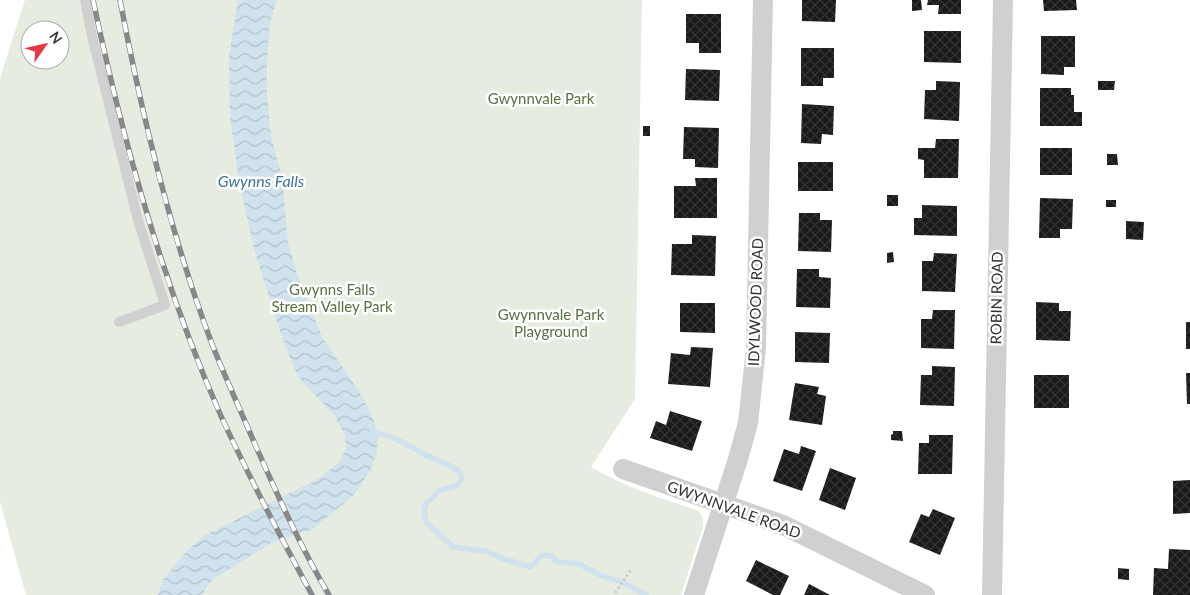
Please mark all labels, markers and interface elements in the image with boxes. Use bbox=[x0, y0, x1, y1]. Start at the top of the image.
north arrow bbox=[20, 20, 70, 70]
text: N bbox=[46, 28, 66, 47]
park label: Gwynnvale Park bbox=[488, 89, 595, 107]
water label: Gwynns Falls bbox=[218, 171, 305, 190]
street label: IDYLWOOD ROAD bbox=[744, 238, 766, 366]
street label: ROBIN ROAD bbox=[986, 251, 1006, 345]
park label: Gwynns Falls Stream Valley Park bbox=[271, 280, 393, 315]
park label: Gwynnvale Park Playground bbox=[498, 305, 605, 340]
street label: GWYNNVALE ROAD bbox=[665, 476, 804, 542]

